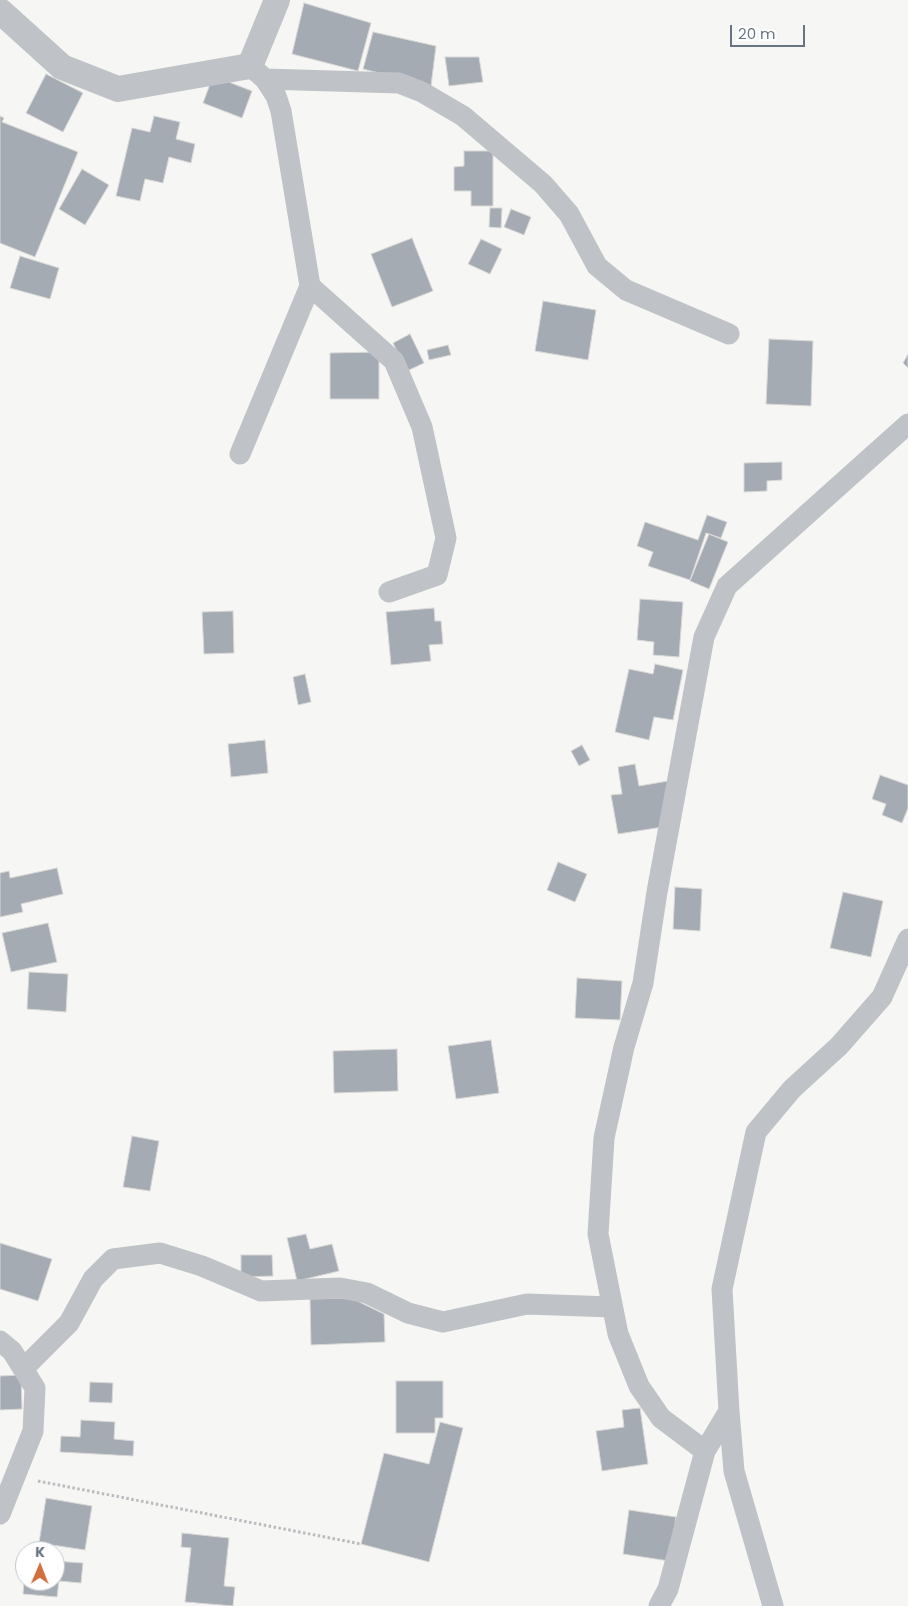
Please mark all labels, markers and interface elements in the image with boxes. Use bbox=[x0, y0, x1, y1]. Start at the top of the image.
scale bar bbox=[733, 15, 808, 47]
text: 20 m bbox=[738, 23, 776, 44]
north arrow bbox=[15, 1541, 65, 1591]
text: K bbox=[35, 1542, 45, 1562]

